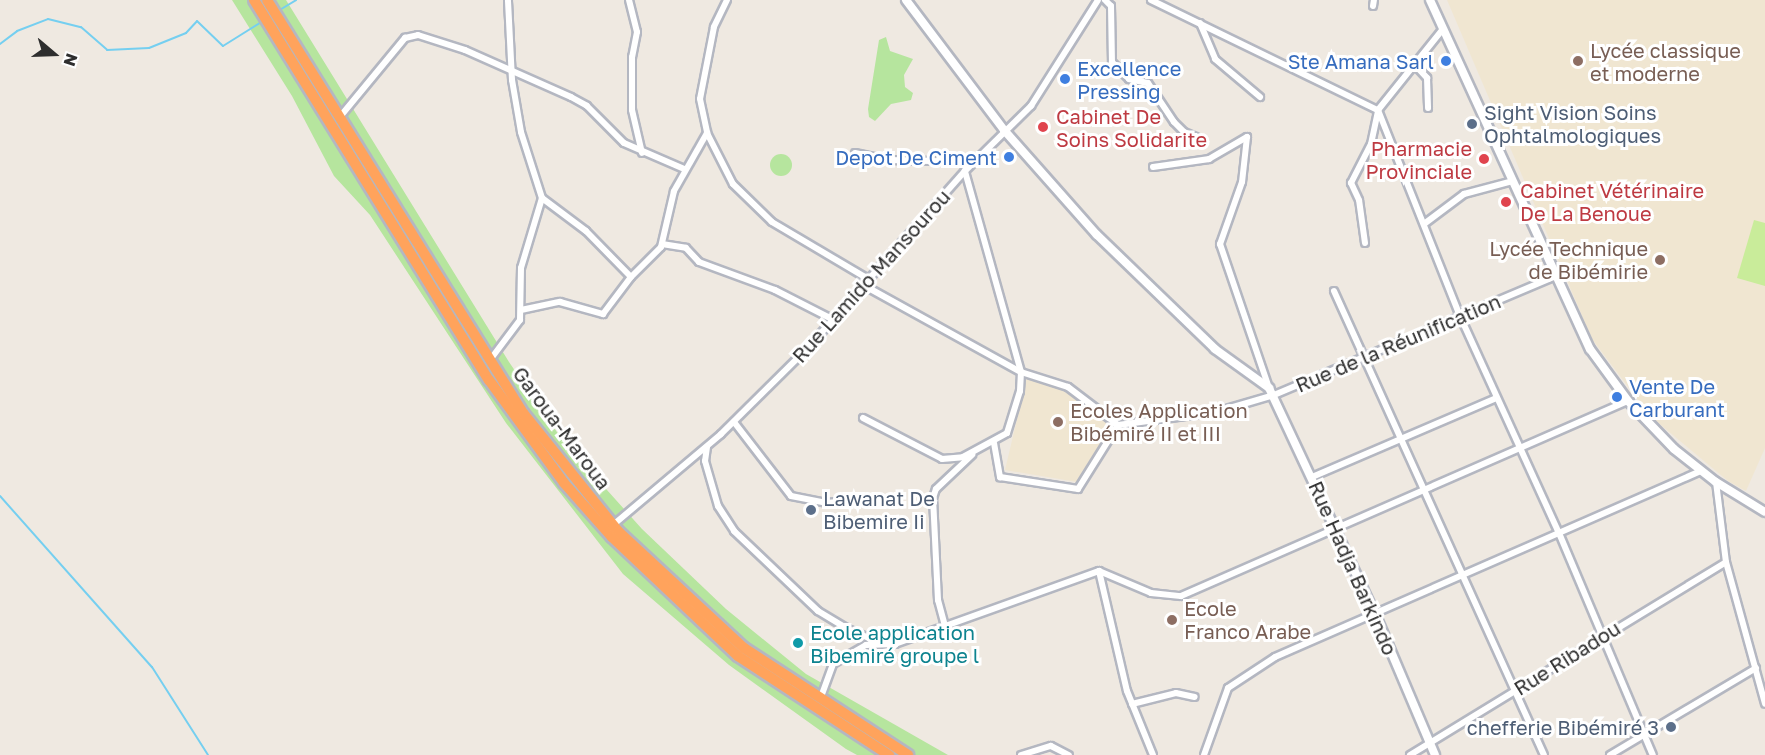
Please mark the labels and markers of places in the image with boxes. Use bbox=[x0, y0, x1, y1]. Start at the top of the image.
place label: Lycée classique et moderne bbox=[1590, 38, 1741, 85]
place label: Ste Amana Sarl bbox=[1288, 49, 1434, 73]
marker: Ste Amana Sarl bbox=[1439, 54, 1453, 68]
marker: Lycée classique et moderne bbox=[1571, 54, 1585, 68]
place label: Excellence Pressing bbox=[1077, 56, 1181, 103]
marker: Excellence Pressing bbox=[1058, 72, 1072, 86]
place label: Sight Vision Soins Ophtalmologiques bbox=[1484, 100, 1661, 147]
place label: Cabinet De Soins Solidarite bbox=[1056, 104, 1207, 151]
marker: Sight Vision Soins Ophtalmologiques bbox=[1465, 117, 1479, 131]
marker: Cabinet De Soins Solidarite bbox=[1034, 118, 1052, 136]
place label: Pharmacie Provinciale bbox=[1365, 136, 1472, 183]
place label: Depot De Ciment bbox=[835, 145, 997, 169]
marker: Depot De Ciment bbox=[1002, 150, 1016, 164]
marker: Pharmacie Provinciale bbox=[1477, 152, 1491, 166]
place label: Cabinet Vétérinaire De La Benoue bbox=[1520, 178, 1704, 225]
marker: Cabinet Vétérinaire De La Benoue bbox=[1497, 193, 1515, 211]
place label: Lycée Technique de Bibémirie bbox=[1489, 237, 1648, 284]
marker: Lycée Technique de Bibémirie bbox=[1653, 253, 1667, 267]
place label: Vente De Carburant bbox=[1629, 374, 1725, 421]
marker: Vente De Carburant bbox=[1610, 390, 1624, 404]
place label: Ecoles Application Bibémiré II et III bbox=[1070, 398, 1248, 445]
marker: Ecoles Application Bibémiré II et III bbox=[1051, 415, 1065, 429]
place label: Lawanat De Bibemire Ii bbox=[823, 486, 935, 533]
marker: Lawanat De Bibemire Ii bbox=[804, 503, 818, 517]
place label: Ecole Franco Arabe bbox=[1184, 596, 1311, 643]
marker: Ecole Franco Arabe bbox=[1165, 613, 1179, 627]
place label: Ecole application Bibemiré groupe l bbox=[810, 620, 979, 667]
marker: Ecole application Bibemiré groupe l bbox=[791, 636, 805, 650]
place label: chefferie Bibémiré 3 bbox=[1467, 715, 1659, 739]
marker: chefferie Bibémiré 3 bbox=[1664, 720, 1678, 734]

